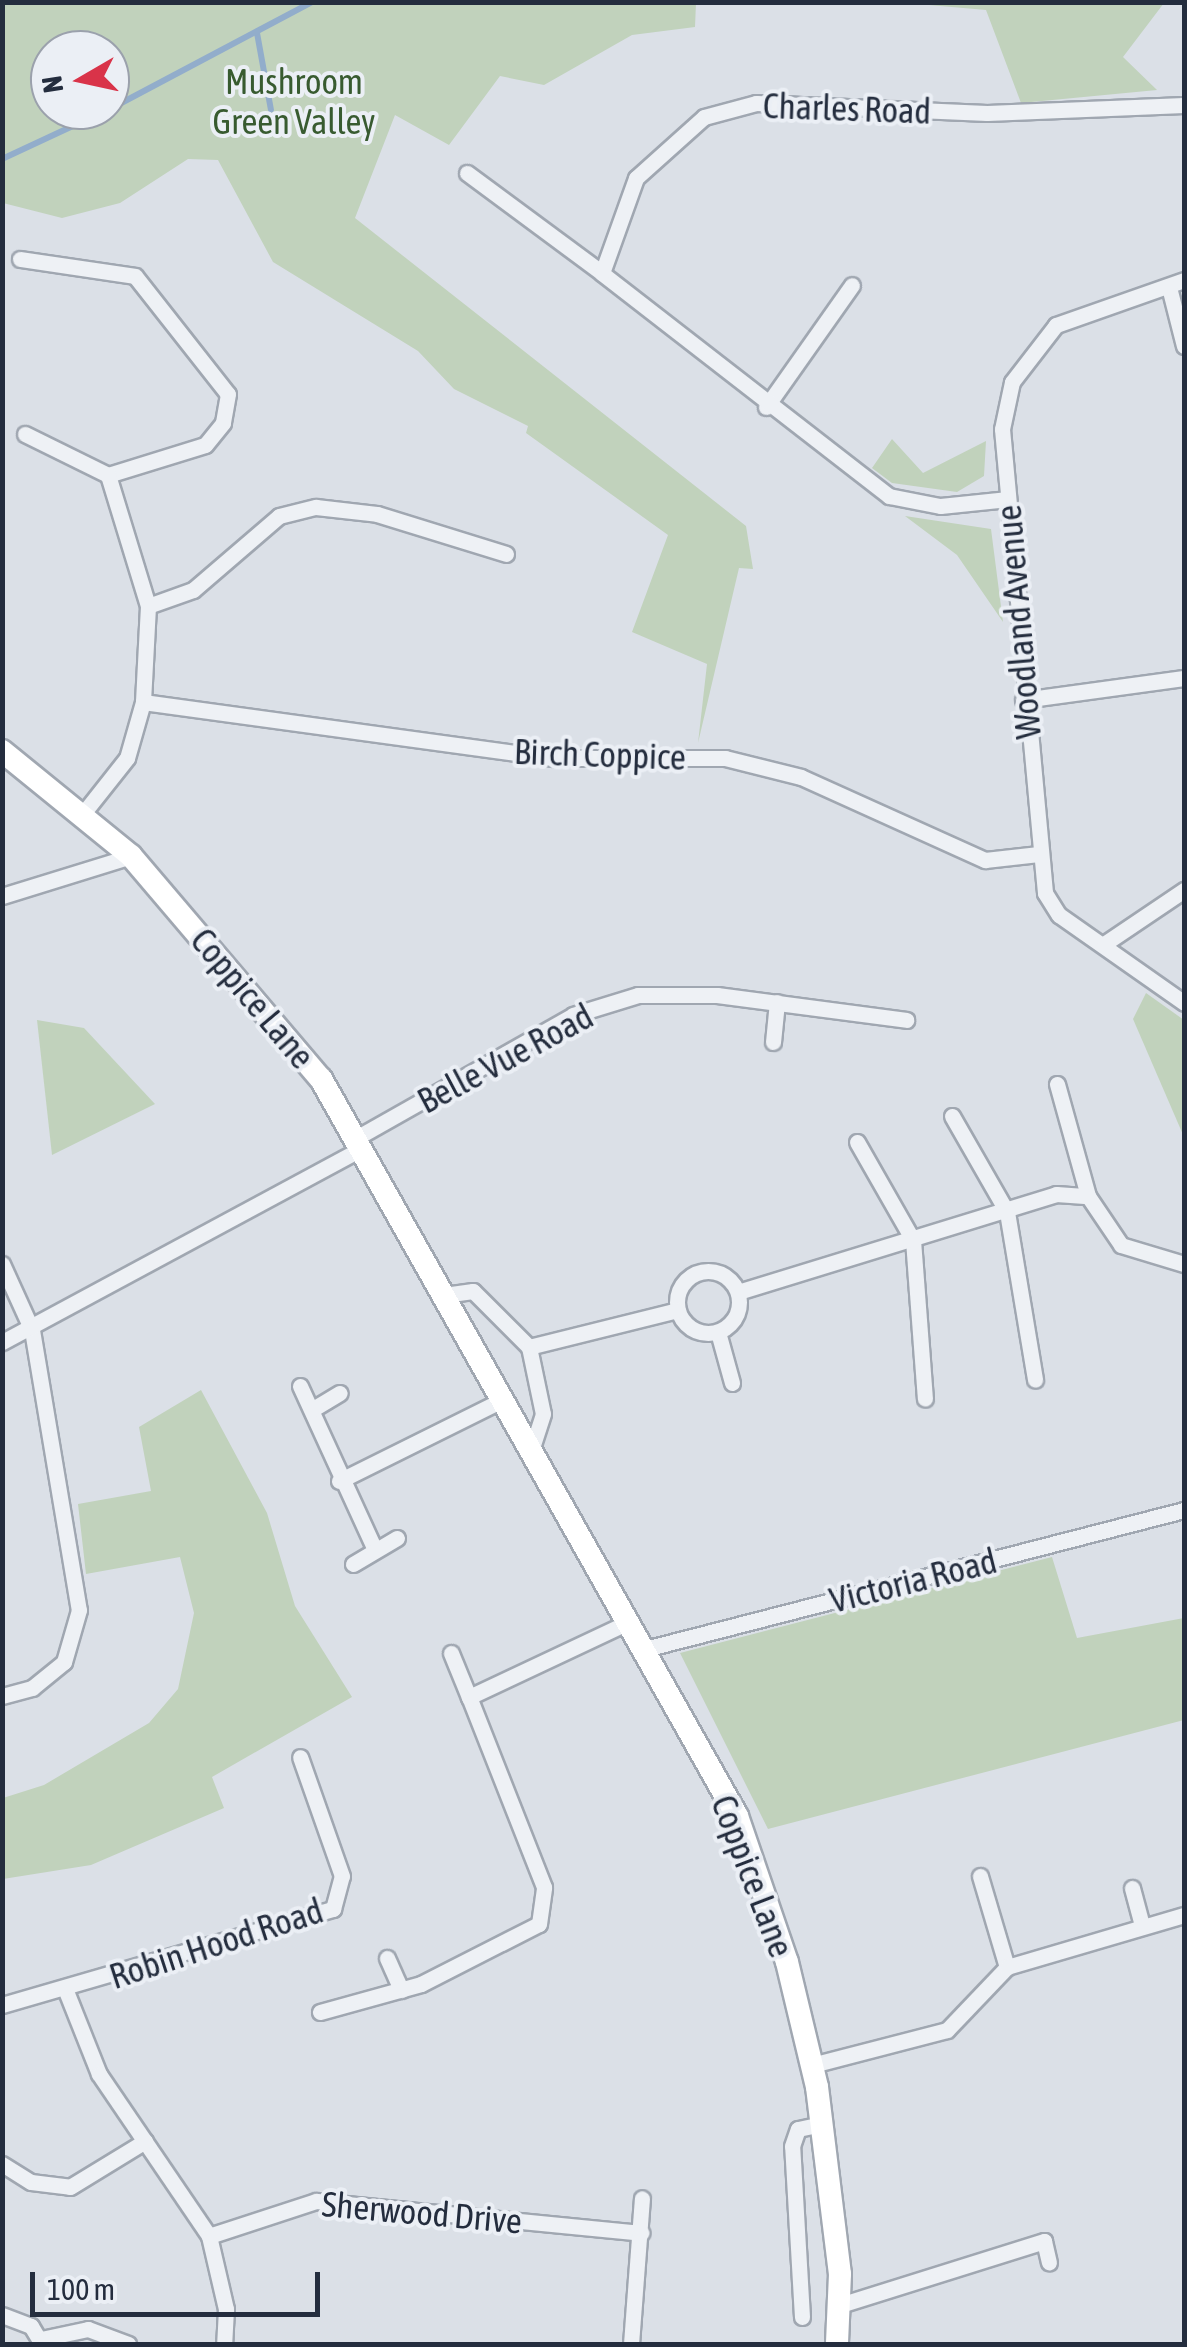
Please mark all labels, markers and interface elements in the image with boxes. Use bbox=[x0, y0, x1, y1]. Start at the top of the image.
north arrow bbox=[30, 30, 130, 130]
park label: Mushroom Green Valley bbox=[213, 60, 375, 142]
text: N bbox=[35, 74, 69, 95]
street label: Charles Road bbox=[762, 84, 932, 132]
street label: Woodland Avenue bbox=[987, 503, 1049, 741]
street label: Birch Coppice bbox=[513, 730, 687, 778]
street label: Coppice Lane bbox=[182, 919, 324, 1077]
street label: Belle Vue Road bbox=[410, 994, 600, 1122]
street label: Victoria Road bbox=[825, 1539, 1001, 1621]
street label: Coppice Lane bbox=[703, 1789, 803, 1963]
street label: Robin Hood Road bbox=[104, 1889, 328, 1997]
street label: Sherwood Drive bbox=[320, 2182, 524, 2242]
scale bar bbox=[35, 2252, 325, 2314]
text: 100 m bbox=[47, 2272, 115, 2306]

